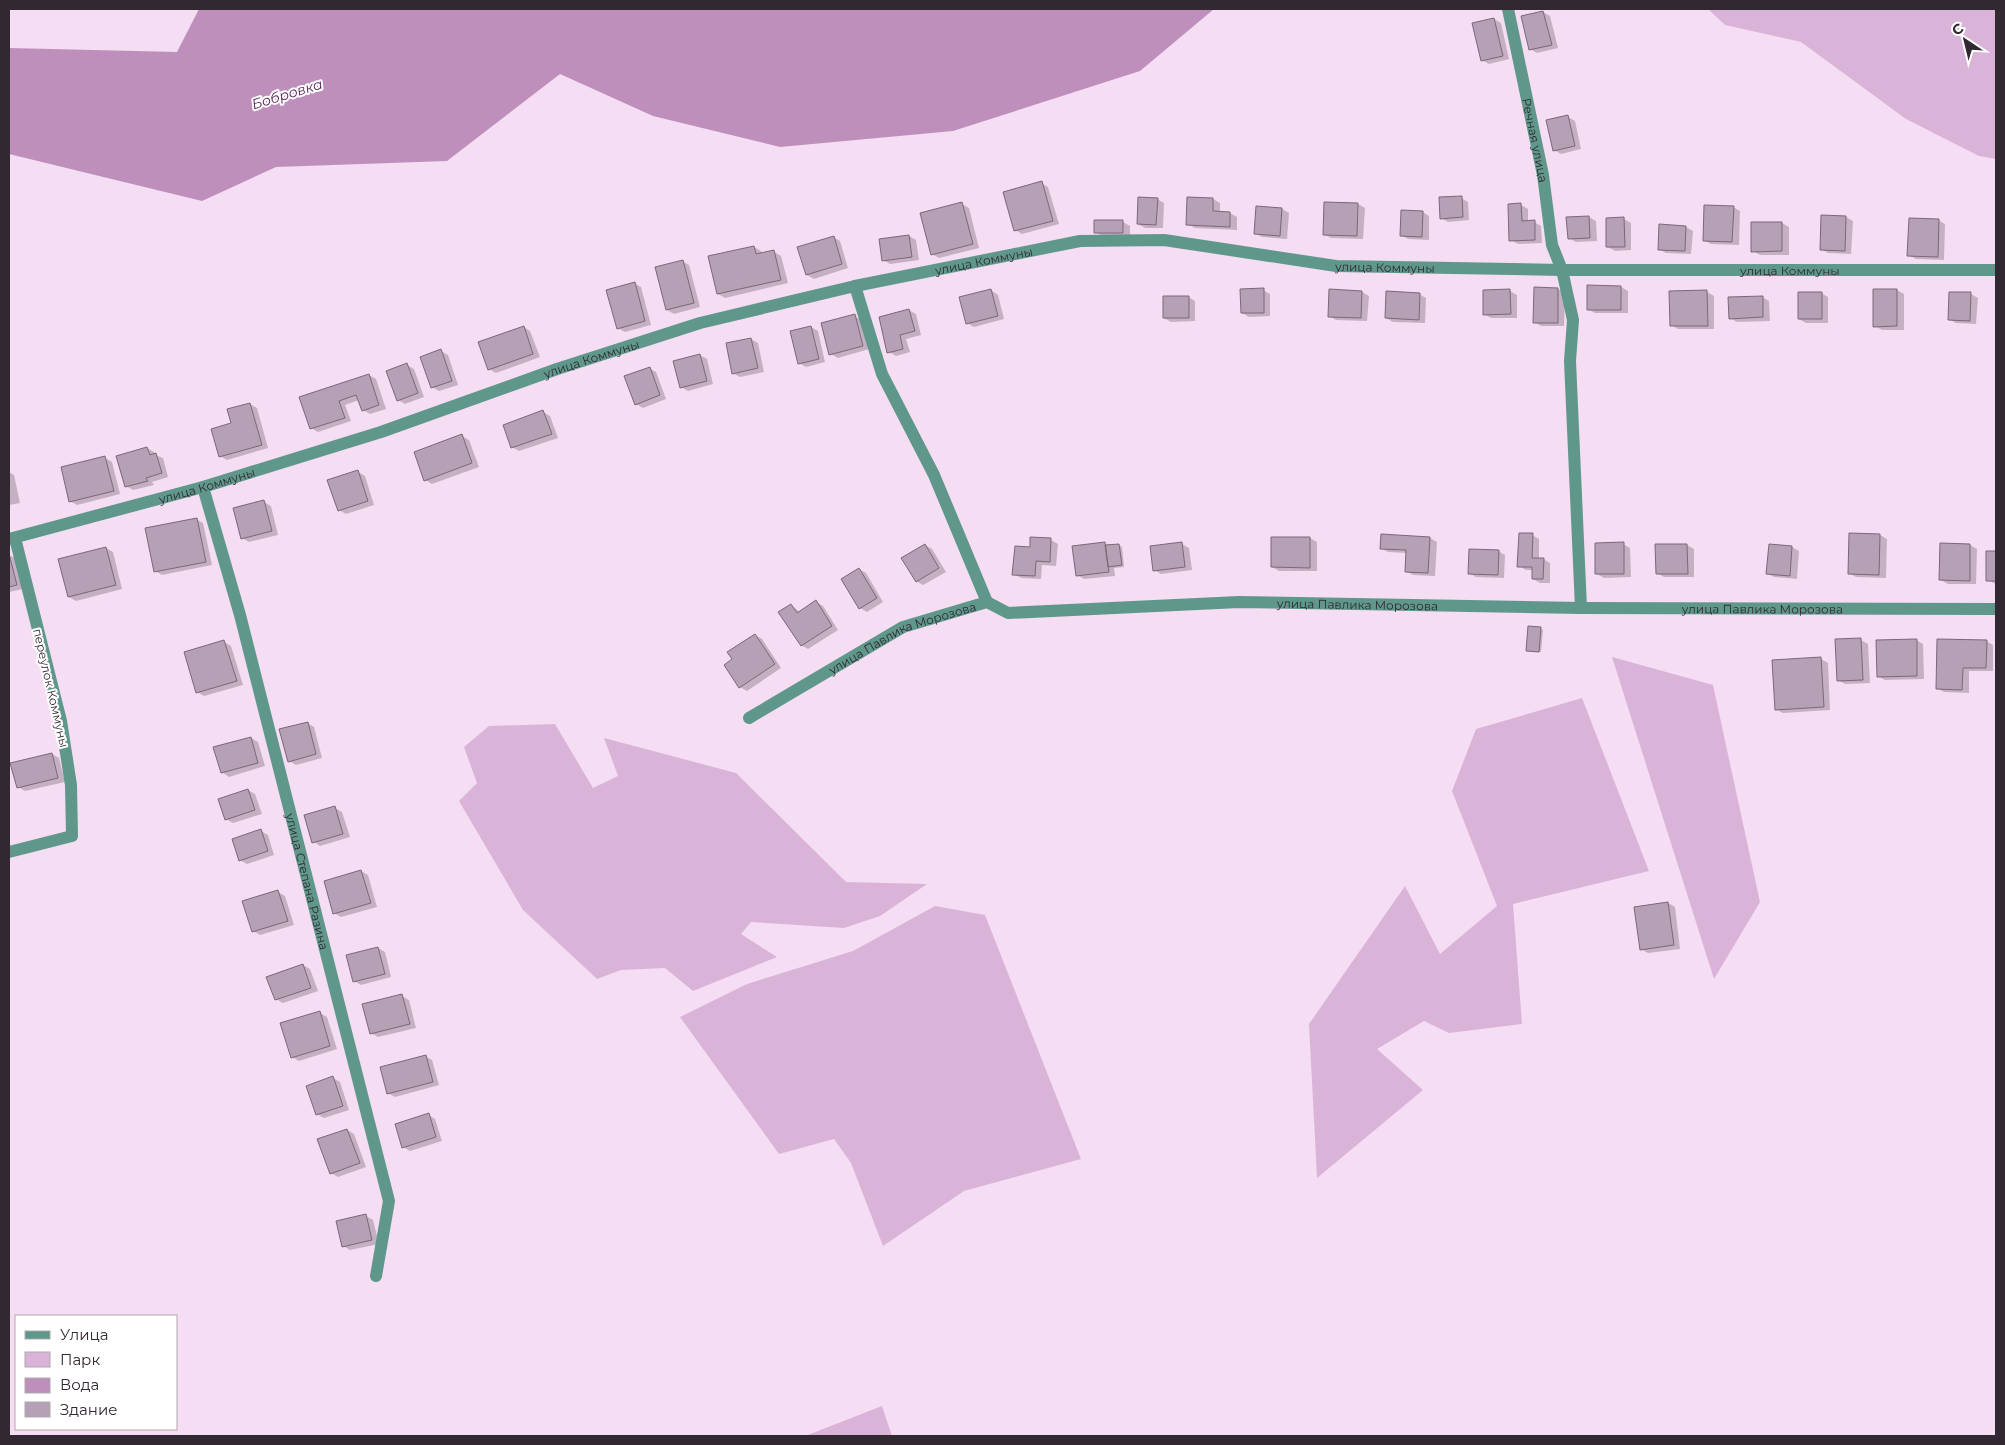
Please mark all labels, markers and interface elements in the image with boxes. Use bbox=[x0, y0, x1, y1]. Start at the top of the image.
north arrow bbox=[1940, 15, 1990, 65]
text: С bbox=[1948, 19, 1967, 40]
water label: Бобровка bbox=[249, 75, 325, 113]
street label: Речная улица bbox=[1519, 96, 1551, 183]
street label: улица Коммуны bbox=[933, 243, 1034, 278]
street label: улица Коммуны bbox=[1334, 258, 1435, 275]
street label: улица Коммуны bbox=[1739, 263, 1840, 278]
street label: улица Коммуны bbox=[540, 336, 641, 381]
street label: улица Коммуны bbox=[156, 464, 257, 506]
street label: улица Павлика Морозова bbox=[1276, 595, 1438, 613]
street label: улица Павлика Морозова bbox=[825, 598, 978, 677]
street label: улица Павлика Морозова bbox=[1681, 601, 1843, 616]
street label: переулок Коммуны bbox=[30, 627, 72, 749]
street label: улица Степана Разина bbox=[283, 810, 332, 951]
legend bbox=[15, 1315, 178, 1430]
text: Улица bbox=[60, 1325, 108, 1344]
text: Парк bbox=[60, 1350, 100, 1369]
text: Вода bbox=[60, 1375, 99, 1394]
text: Здание bbox=[60, 1400, 118, 1419]

